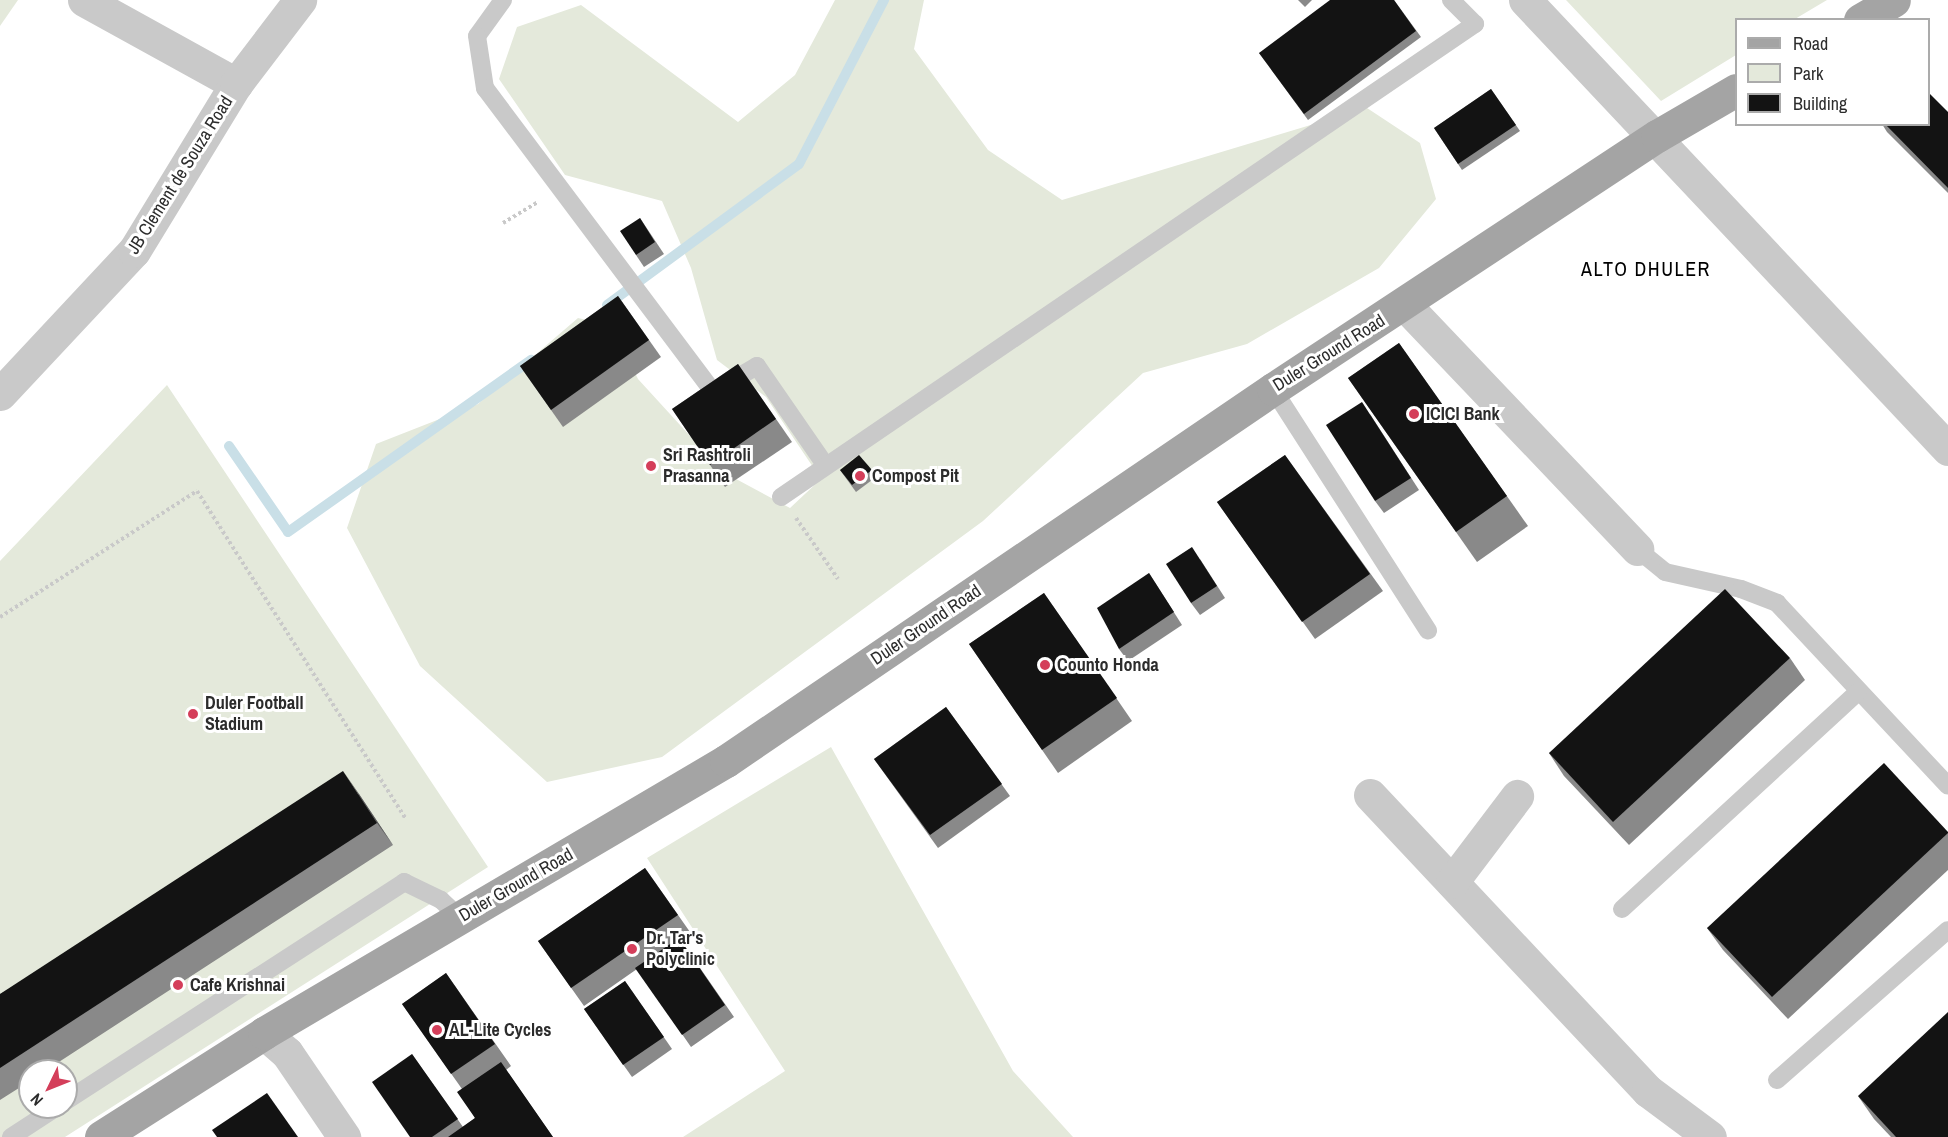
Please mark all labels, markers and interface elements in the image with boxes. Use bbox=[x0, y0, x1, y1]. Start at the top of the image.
legend bbox=[1735, 18, 1930, 126]
text: Road bbox=[1793, 31, 1828, 56]
text: Park bbox=[1793, 61, 1823, 86]
text: Building bbox=[1793, 91, 1847, 116]
street label: JB Clement de Souza Road bbox=[123, 92, 237, 258]
district label: ALTO DHULER bbox=[1581, 256, 1711, 280]
street label: Duler Ground Road bbox=[1269, 310, 1389, 396]
place label: ICICI Bank bbox=[1426, 403, 1500, 425]
marker: ICICI Bank bbox=[1407, 407, 1421, 421]
place label: Sri Rashtroli Prasanna bbox=[663, 445, 751, 488]
marker: Sri Rashtroli Prasanna bbox=[644, 459, 658, 473]
place label: Compost Pit bbox=[872, 465, 959, 487]
marker: Compost Pit bbox=[853, 469, 867, 483]
street label: Duler Ground Road bbox=[867, 580, 985, 670]
place label: Counto Honda bbox=[1057, 654, 1159, 676]
marker: Counto Honda bbox=[1038, 658, 1052, 672]
place label: Duler Football Stadium bbox=[205, 693, 304, 736]
marker: Duler Football Stadium bbox=[186, 707, 200, 721]
street label: Duler Ground Road bbox=[455, 844, 577, 926]
place label: Dr. Tar's Polyclinic bbox=[646, 928, 715, 970]
marker: Dr. Tar's Polyclinic bbox=[623, 940, 641, 958]
place label: Cafe Krishnai bbox=[190, 974, 285, 996]
marker: Cafe Krishnai bbox=[171, 978, 185, 992]
place label: AL-Lite Cycles bbox=[449, 1019, 552, 1041]
marker: AL-Lite Cycles bbox=[430, 1023, 444, 1037]
north arrow bbox=[18, 1059, 78, 1119]
text: N bbox=[25, 1089, 48, 1111]

